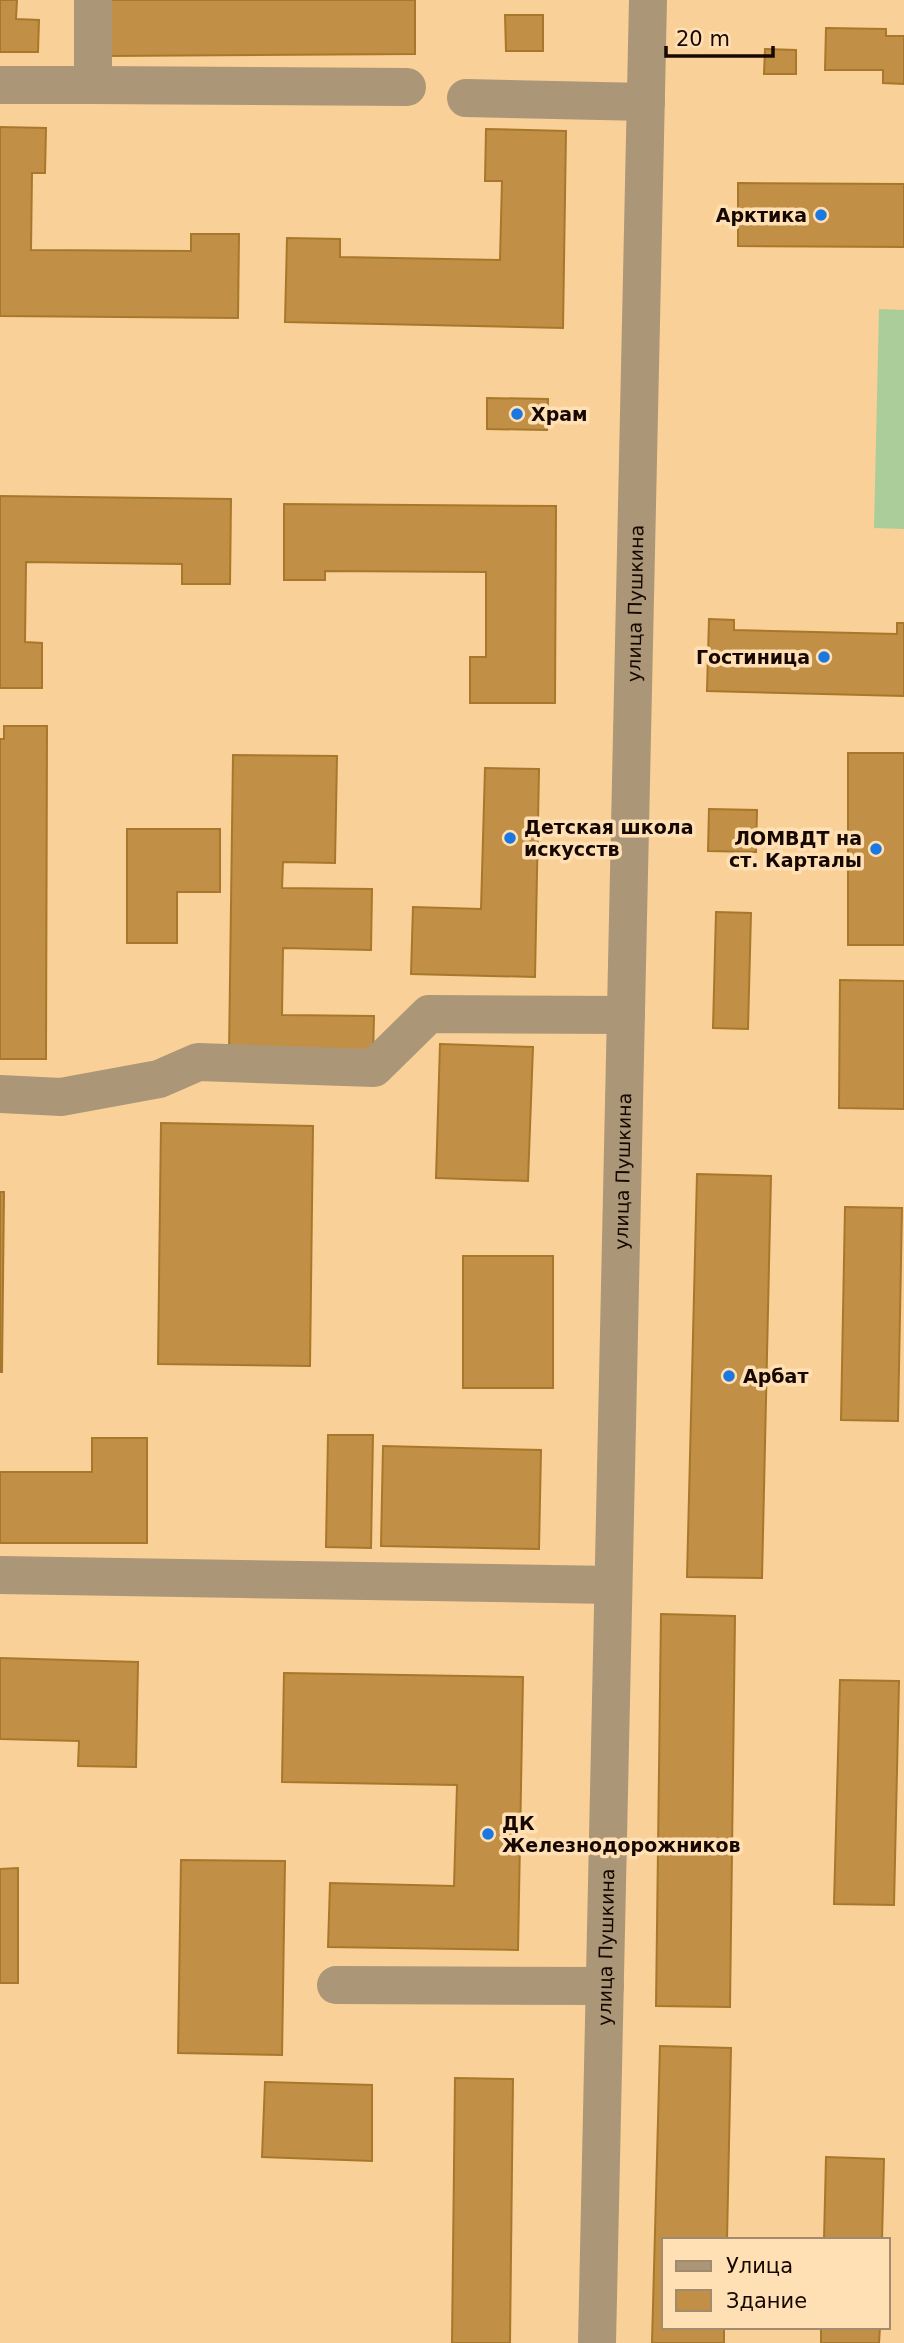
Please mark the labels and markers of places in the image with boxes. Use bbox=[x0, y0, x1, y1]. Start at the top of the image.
place label: Арктика bbox=[716, 204, 807, 226]
marker: Арктика bbox=[813, 207, 829, 223]
place label: Храм bbox=[531, 403, 588, 425]
marker: Храм bbox=[509, 406, 525, 422]
place label: Гостиница bbox=[696, 646, 810, 668]
marker: Гостиница bbox=[816, 649, 832, 665]
place label: Детская школа искусств bbox=[524, 816, 693, 860]
place label: ЛОМВДТ на ст. Карталы bbox=[729, 827, 862, 871]
marker: Детская школа искусств bbox=[502, 830, 518, 846]
marker: ЛОМВДТ на ст. Карталы bbox=[868, 841, 884, 857]
place label: Арбат bbox=[743, 1365, 808, 1387]
marker: Арбат bbox=[721, 1368, 737, 1384]
place label: ДК Железнодорожников bbox=[502, 1812, 741, 1856]
marker: ДК Железнодорожников bbox=[480, 1826, 496, 1842]

